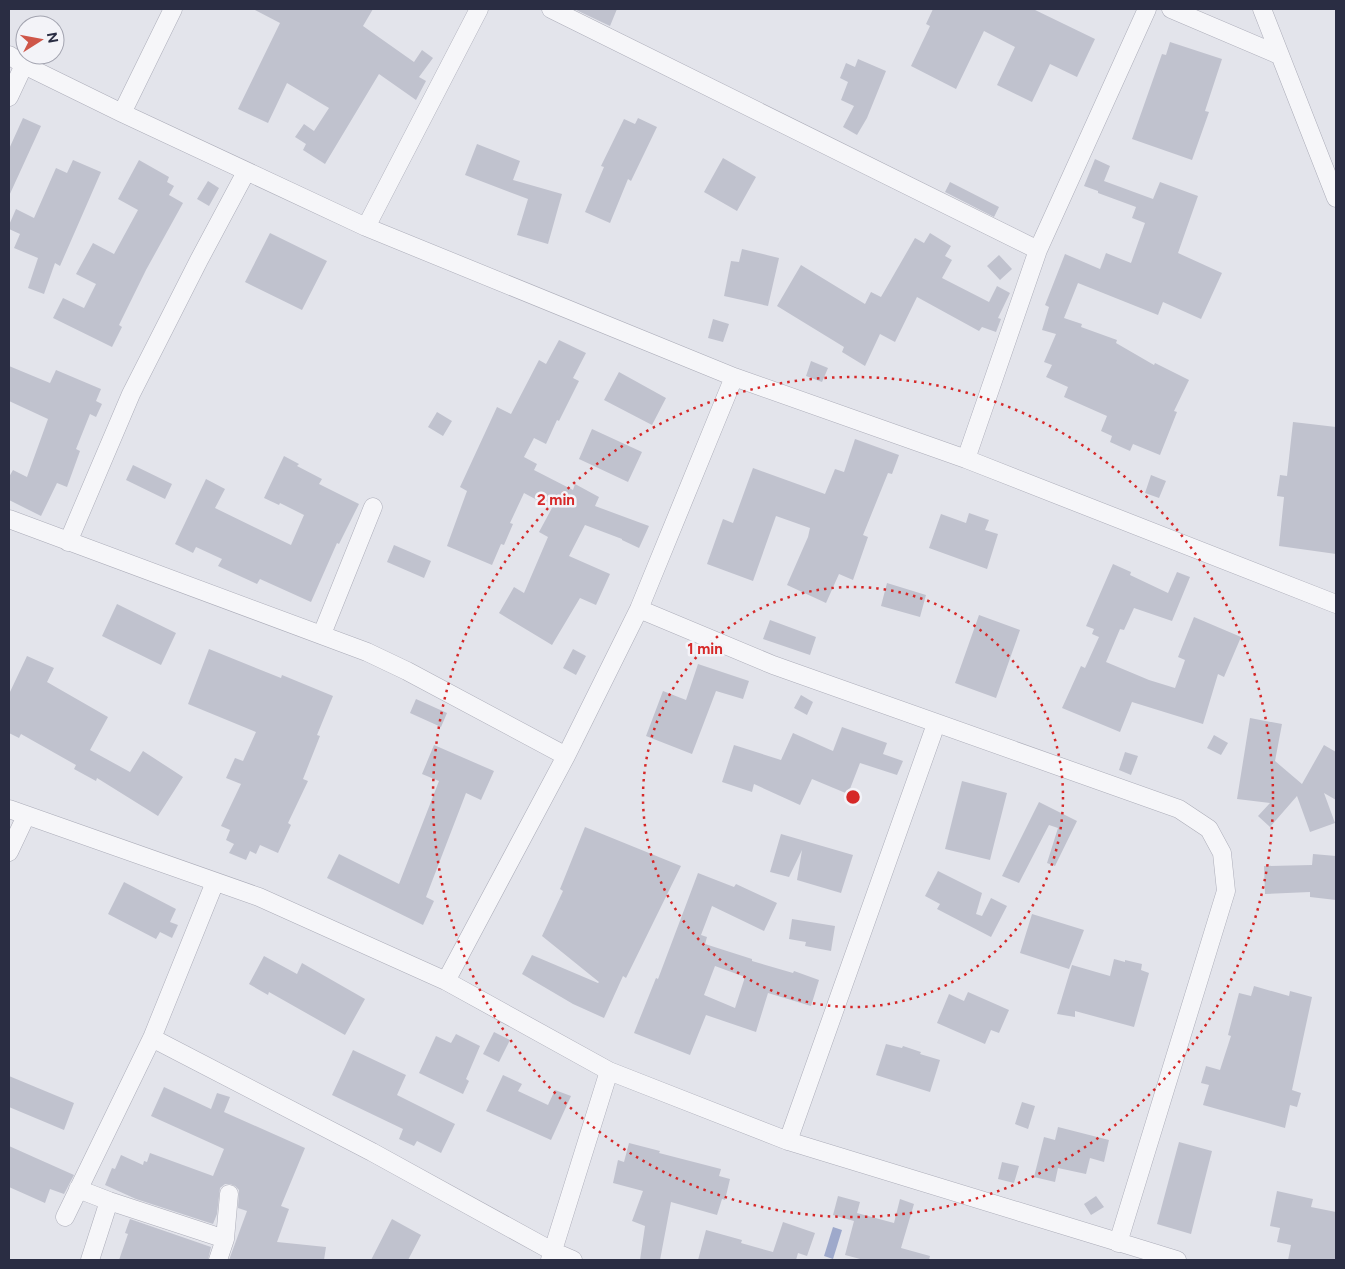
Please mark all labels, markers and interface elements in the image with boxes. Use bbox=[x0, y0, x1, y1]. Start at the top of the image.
north arrow bbox=[15, 15, 65, 65]
text: N bbox=[43, 31, 62, 45]
text: 2 min bbox=[537, 491, 575, 509]
text: 1 min bbox=[687, 640, 723, 658]
centre of rings bbox=[844, 788, 862, 806]

